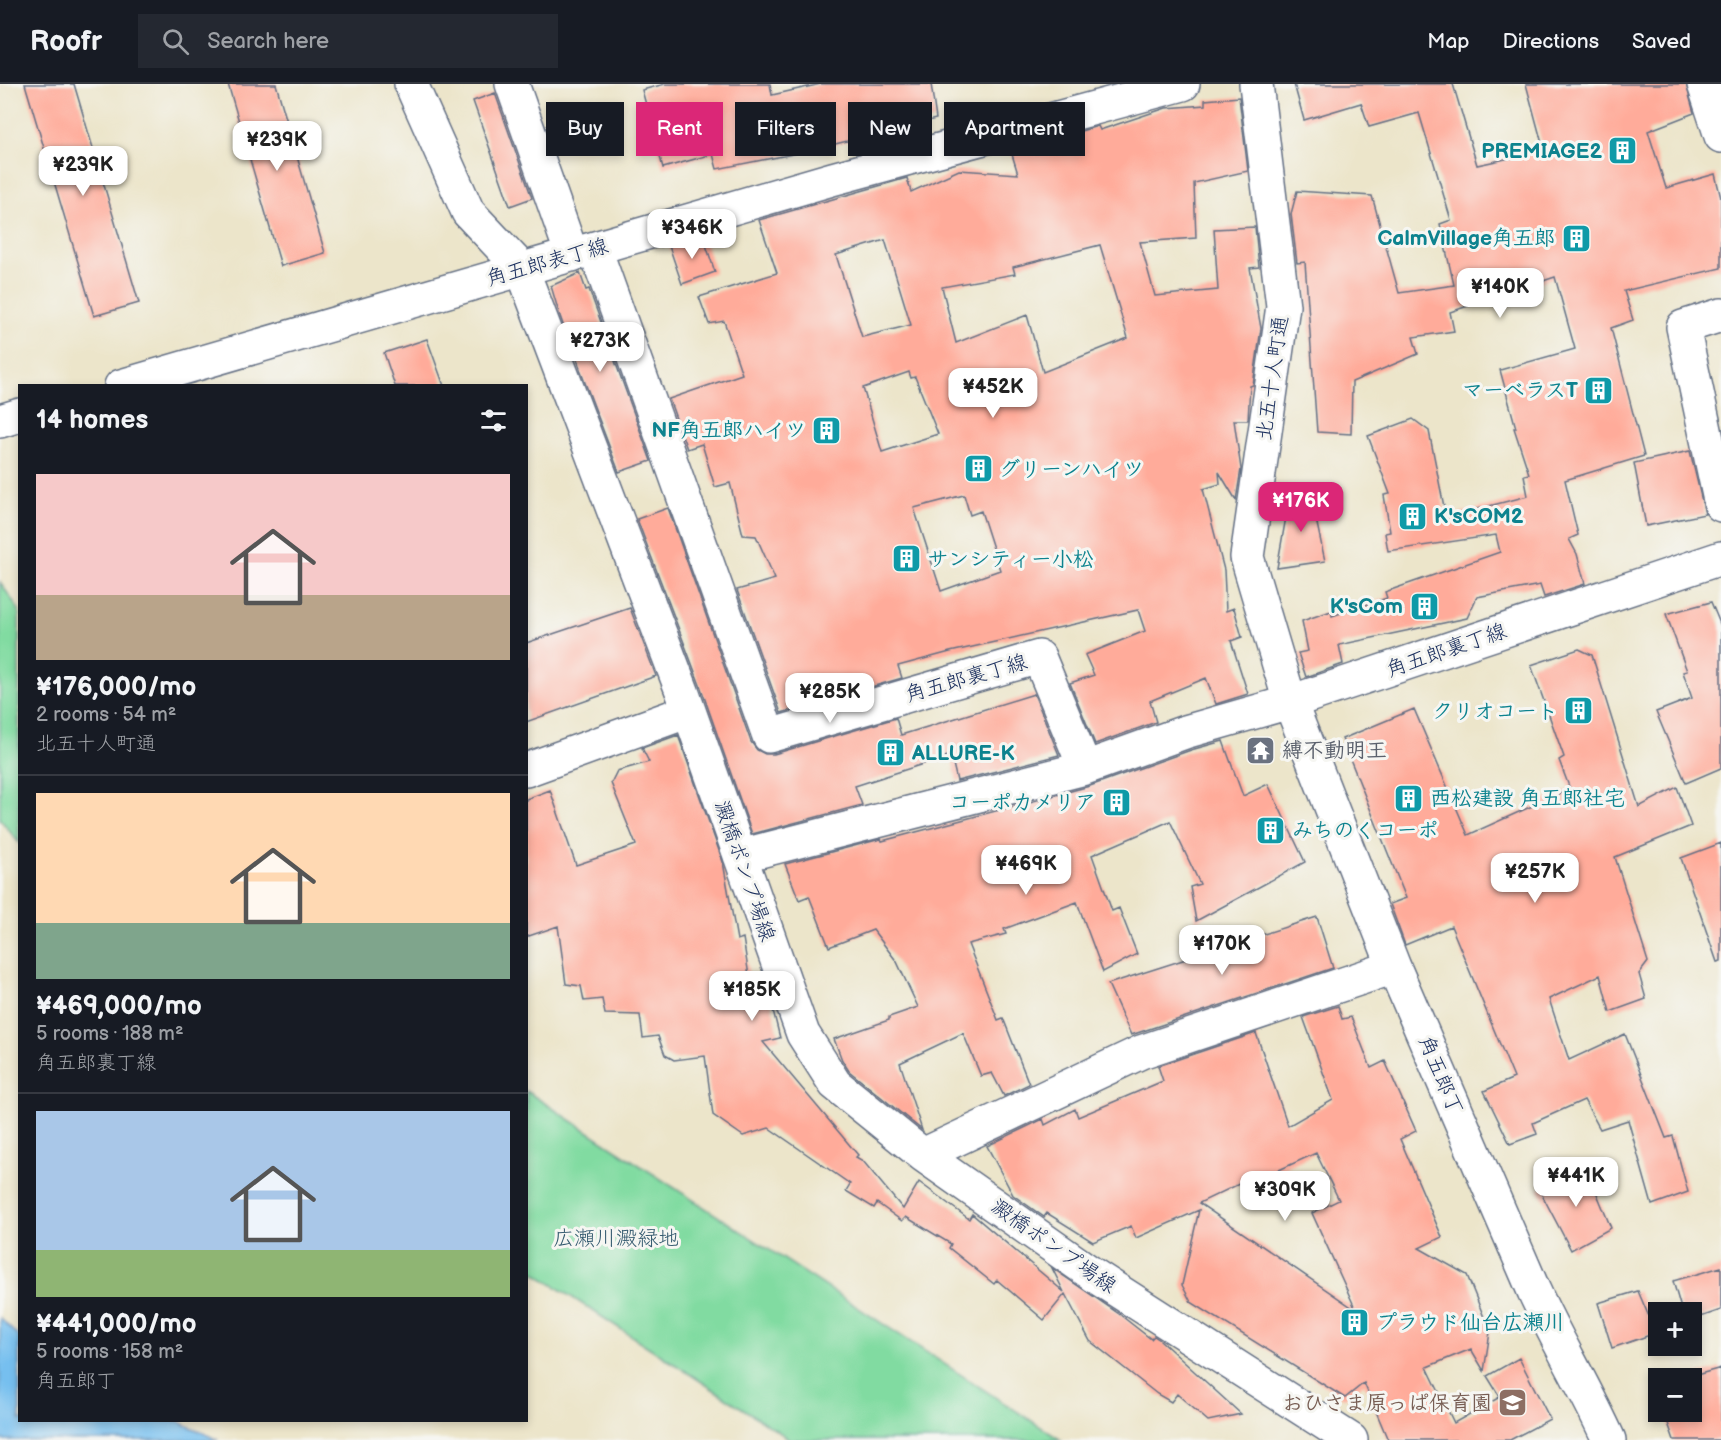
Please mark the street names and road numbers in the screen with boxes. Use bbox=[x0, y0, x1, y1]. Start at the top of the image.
street label: 角五郎表丁線 bbox=[483, 233, 611, 292]
street label: 北五十人町通 bbox=[1251, 314, 1294, 442]
street label: 角五郎裏丁線 bbox=[1383, 618, 1510, 683]
street label: 角五郎裏丁線 bbox=[902, 649, 1030, 708]
street label: 澱橋ポンプ場線 bbox=[709, 798, 780, 945]
street label: 角五郎丁 bbox=[1413, 1032, 1468, 1119]
street label: 澱橋ポンプ場線 bbox=[986, 1194, 1121, 1299]

